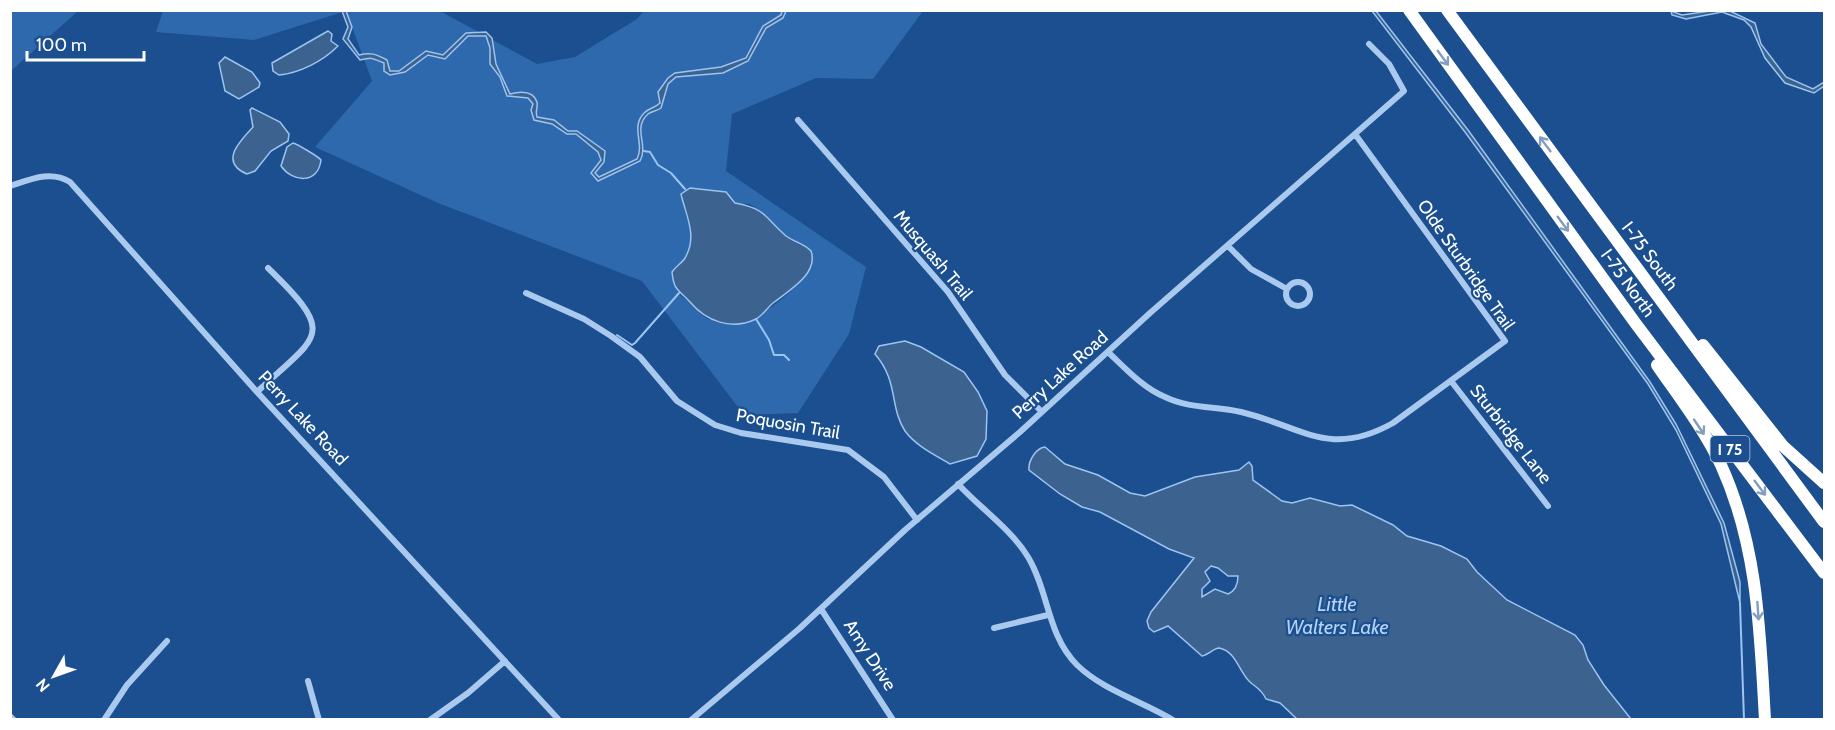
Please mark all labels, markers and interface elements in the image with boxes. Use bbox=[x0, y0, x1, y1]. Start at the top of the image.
scale bar bbox=[27, 24, 144, 62]
text: 100 m bbox=[36, 34, 87, 56]
one-way arrow bbox=[1437, 49, 1449, 65]
one-way arrow bbox=[1538, 136, 1551, 152]
street label: Olde Sturbridge Trail bbox=[1413, 195, 1520, 335]
street label: Musquash Trail bbox=[889, 205, 978, 305]
one-way arrow bbox=[1557, 216, 1570, 232]
street label: I-75 South bbox=[1617, 217, 1683, 295]
street label: I-75 North bbox=[1596, 245, 1660, 321]
street label: Perry Lake Road bbox=[1008, 326, 1112, 424]
street label: Perry Lake Road bbox=[254, 366, 352, 470]
street label: Sturbridge Lane bbox=[1465, 380, 1557, 488]
street label: Poquosin Trail bbox=[734, 404, 842, 444]
one-way arrow bbox=[1693, 418, 1705, 435]
road number: I 75 bbox=[1710, 436, 1750, 462]
one-way arrow bbox=[1754, 480, 1766, 496]
water label: Little Walters Lake bbox=[1285, 592, 1389, 639]
one-way arrow bbox=[1753, 600, 1764, 620]
street label: Amy Drive bbox=[839, 615, 901, 695]
north arrow bbox=[24, 646, 84, 706]
text: N bbox=[32, 675, 54, 696]

